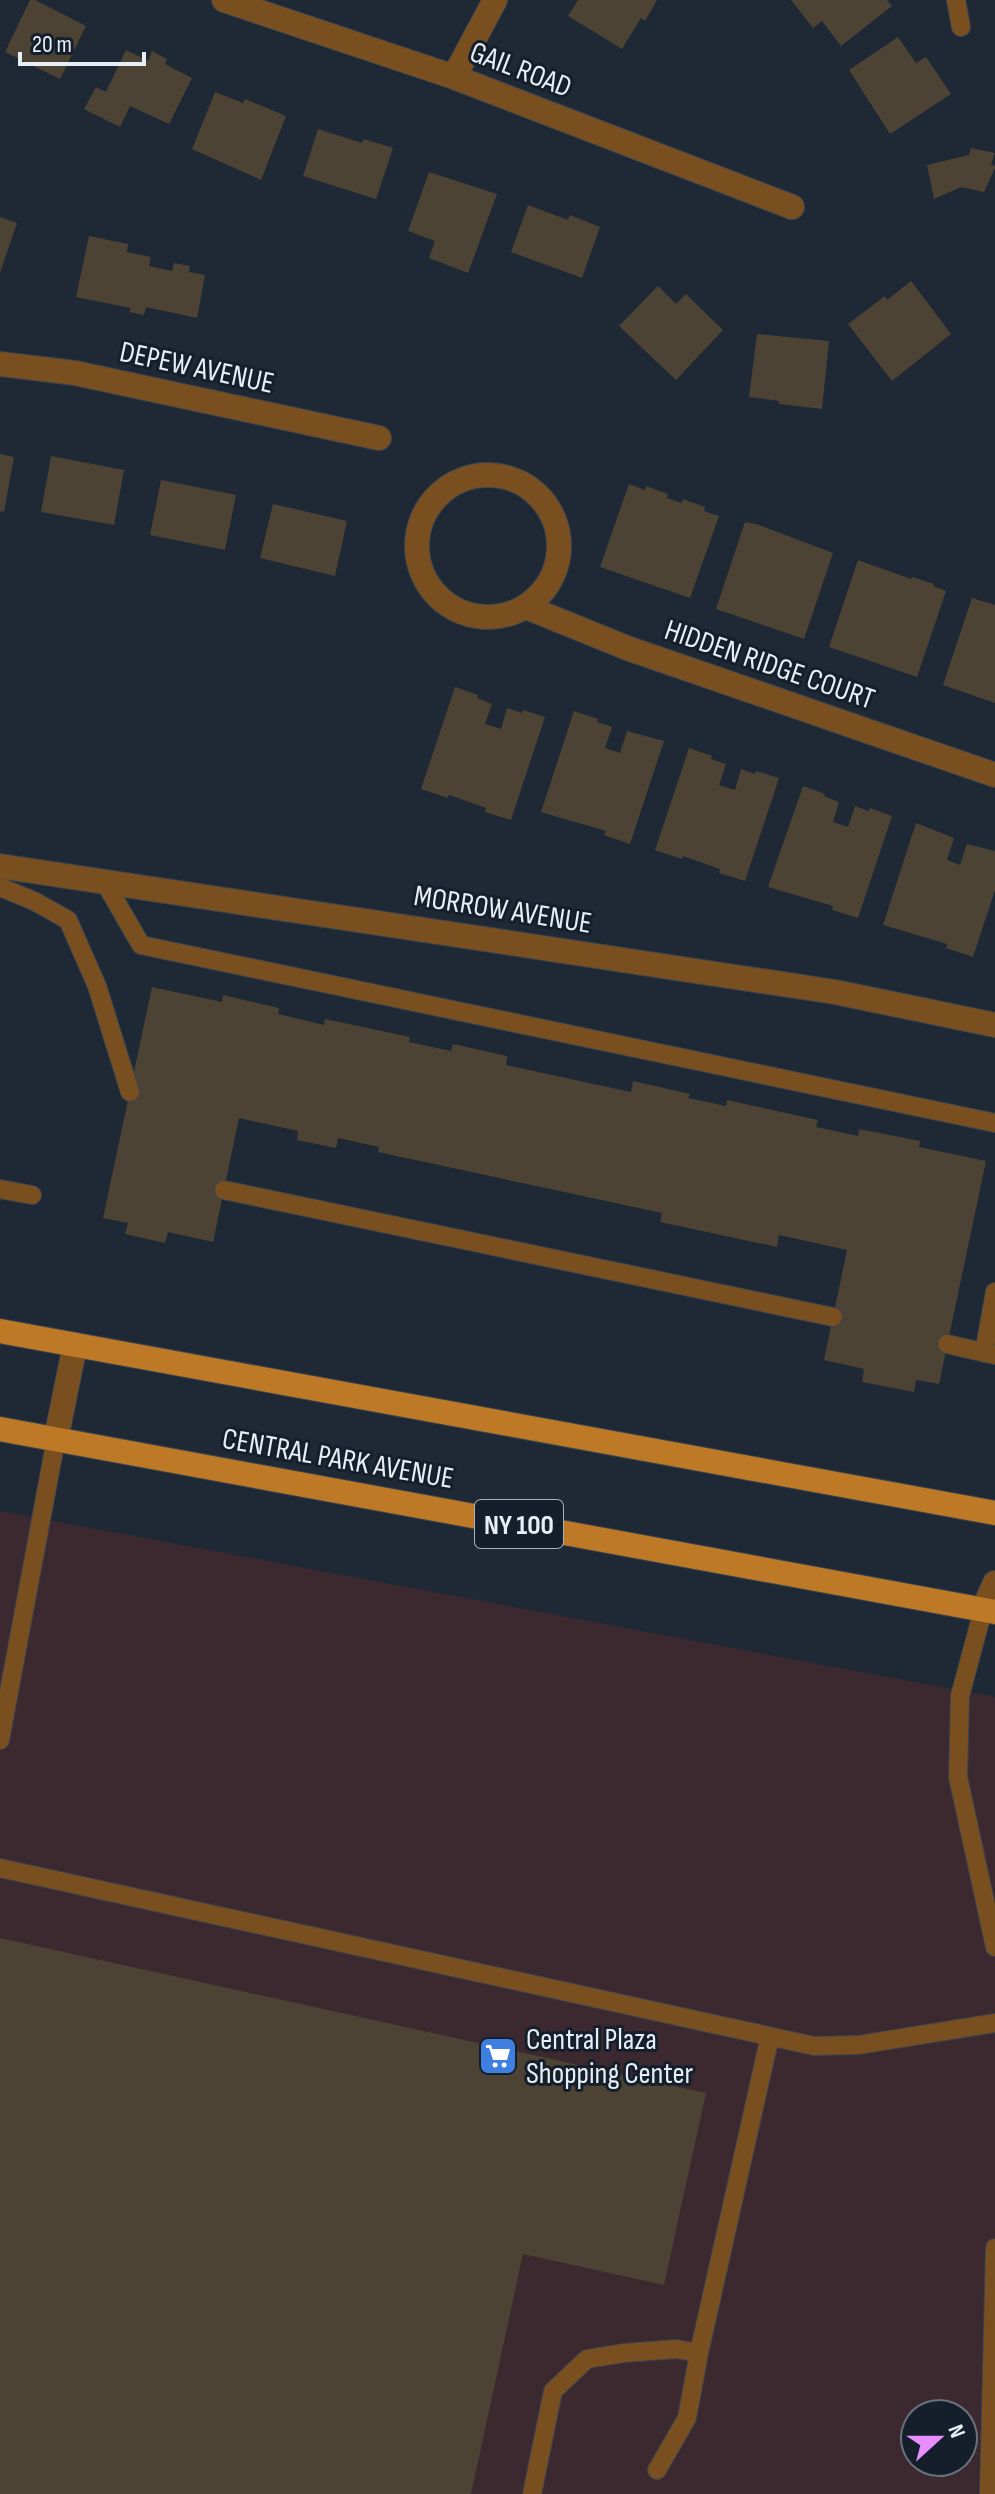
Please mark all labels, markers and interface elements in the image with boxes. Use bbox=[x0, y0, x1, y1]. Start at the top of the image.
scale bar bbox=[20, 16, 144, 66]
text: 20 m bbox=[32, 30, 72, 59]
street label: GAIL ROAD bbox=[465, 34, 576, 106]
street label: DEPEW AVENUE bbox=[116, 334, 277, 402]
street label: HIDDEN RIDGE COURT bbox=[660, 612, 879, 718]
street label: MORROW AVENUE bbox=[411, 878, 594, 942]
street label: CENTRAL PARK AVENUE bbox=[219, 1421, 456, 1497]
road number: NY 100 bbox=[475, 1500, 563, 1548]
place label: Central Plaza Shopping Center bbox=[526, 2022, 693, 2092]
supermarket icon: Central Plaza Shopping Center bbox=[477, 2035, 519, 2077]
north arrow bbox=[899, 2398, 979, 2478]
text: N bbox=[942, 2421, 971, 2442]

